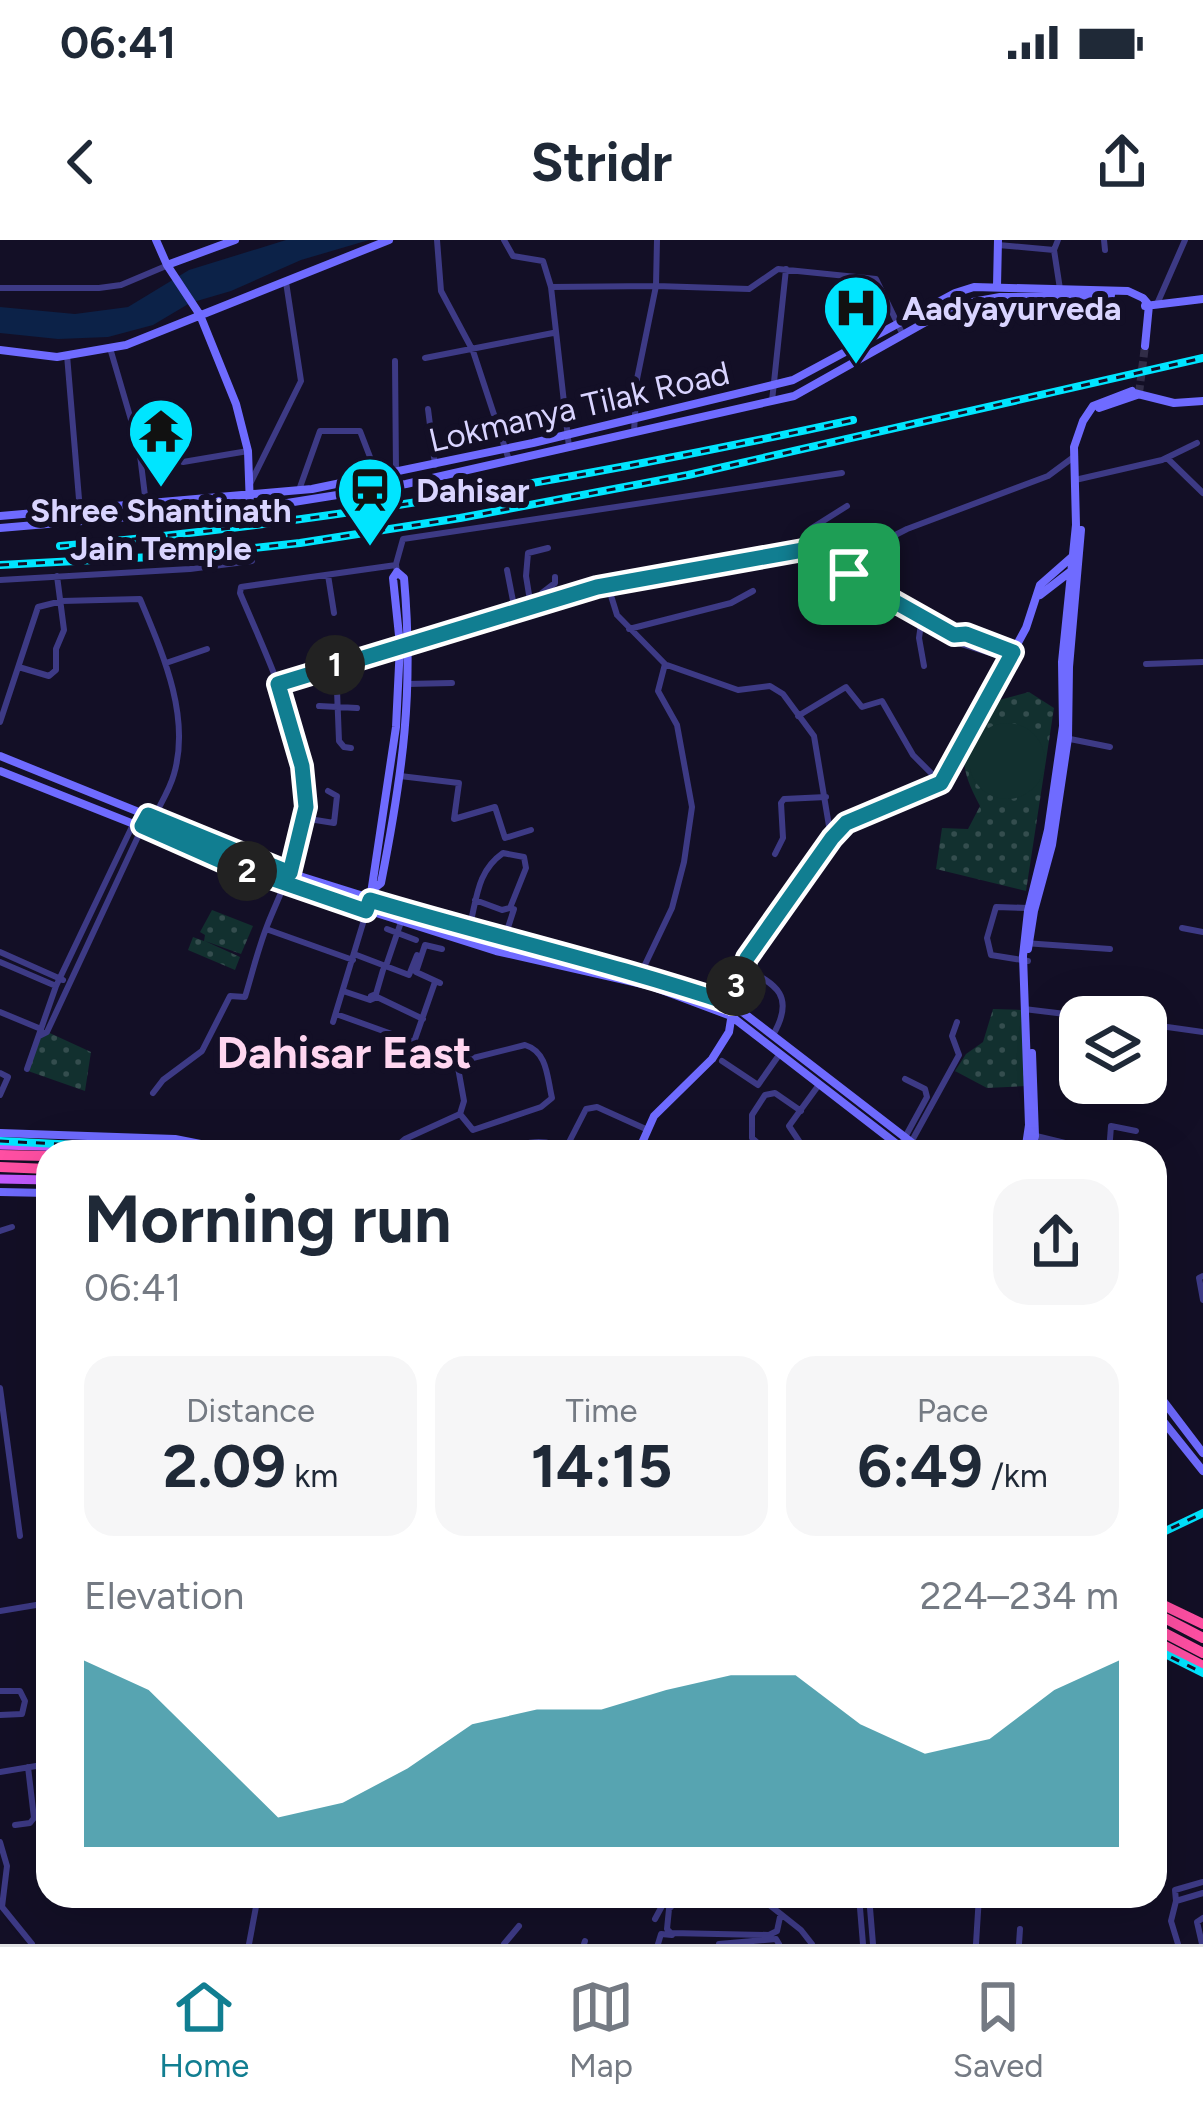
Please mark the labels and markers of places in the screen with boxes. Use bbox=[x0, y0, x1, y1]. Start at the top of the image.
hospital icon: Aadyayurveda bbox=[821, 273, 891, 367]
place label: Aadyayurveda bbox=[902, 289, 1122, 328]
temple icon: Shree Shantinath Jain Temple bbox=[126, 396, 196, 490]
station icon: Dahisar bbox=[335, 455, 405, 549]
place label: Dahisar bbox=[416, 471, 530, 510]
place label: Shree Shantinath Jain Temple bbox=[30, 491, 292, 568]
pin bbox=[798, 523, 900, 625]
pin: 1 bbox=[305, 635, 365, 695]
pin: 2 bbox=[217, 841, 277, 901]
pin: 3 bbox=[706, 956, 766, 1016]

